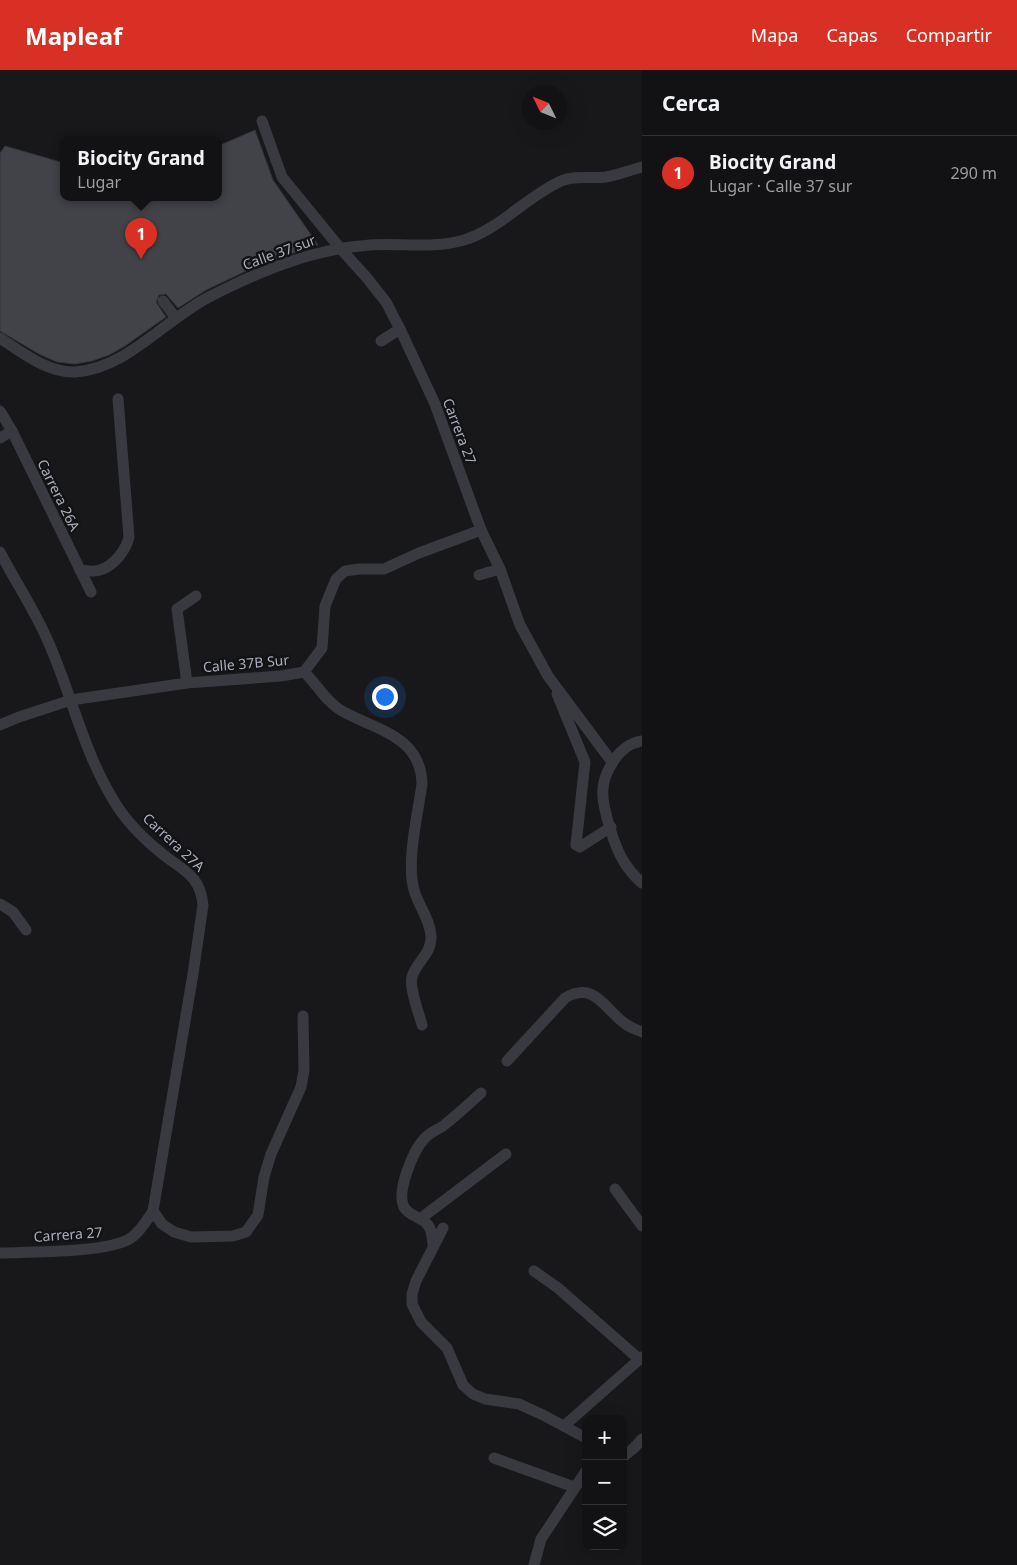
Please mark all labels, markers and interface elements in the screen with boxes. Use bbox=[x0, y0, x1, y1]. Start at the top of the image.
text: Mapleaf bbox=[25, 19, 122, 52]
text: Mapa bbox=[751, 23, 798, 47]
text: Capas bbox=[826, 23, 878, 47]
text: Compartir bbox=[906, 23, 992, 47]
north arrow bbox=[522, 85, 567, 130]
text: Cerca bbox=[662, 89, 720, 117]
popup bbox=[60, 136, 222, 201]
text: Biocity Grand bbox=[77, 145, 205, 171]
text: Biocity Grand bbox=[709, 149, 836, 175]
text: 1 bbox=[673, 162, 683, 184]
text: 290 m bbox=[950, 162, 997, 184]
text: Lugar bbox=[77, 171, 121, 193]
text: Lugar · Calle 37 sur bbox=[709, 175, 852, 197]
pin: 1 bbox=[125, 218, 157, 259]
street label: Calle 37 sur bbox=[240, 230, 318, 274]
street label: Carrera 27 bbox=[439, 395, 481, 467]
street label: Carrera 26A bbox=[33, 456, 85, 534]
street label: Calle 37B Sur bbox=[202, 650, 290, 676]
your location bbox=[372, 684, 398, 710]
street label: Carrera 27A bbox=[139, 809, 209, 876]
street label: Carrera 27 bbox=[33, 1222, 103, 1246]
map controls bbox=[582, 1415, 627, 1550]
button: + bbox=[582, 1415, 627, 1460]
button: − bbox=[582, 1460, 627, 1505]
button: layers bbox=[582, 1505, 627, 1550]

